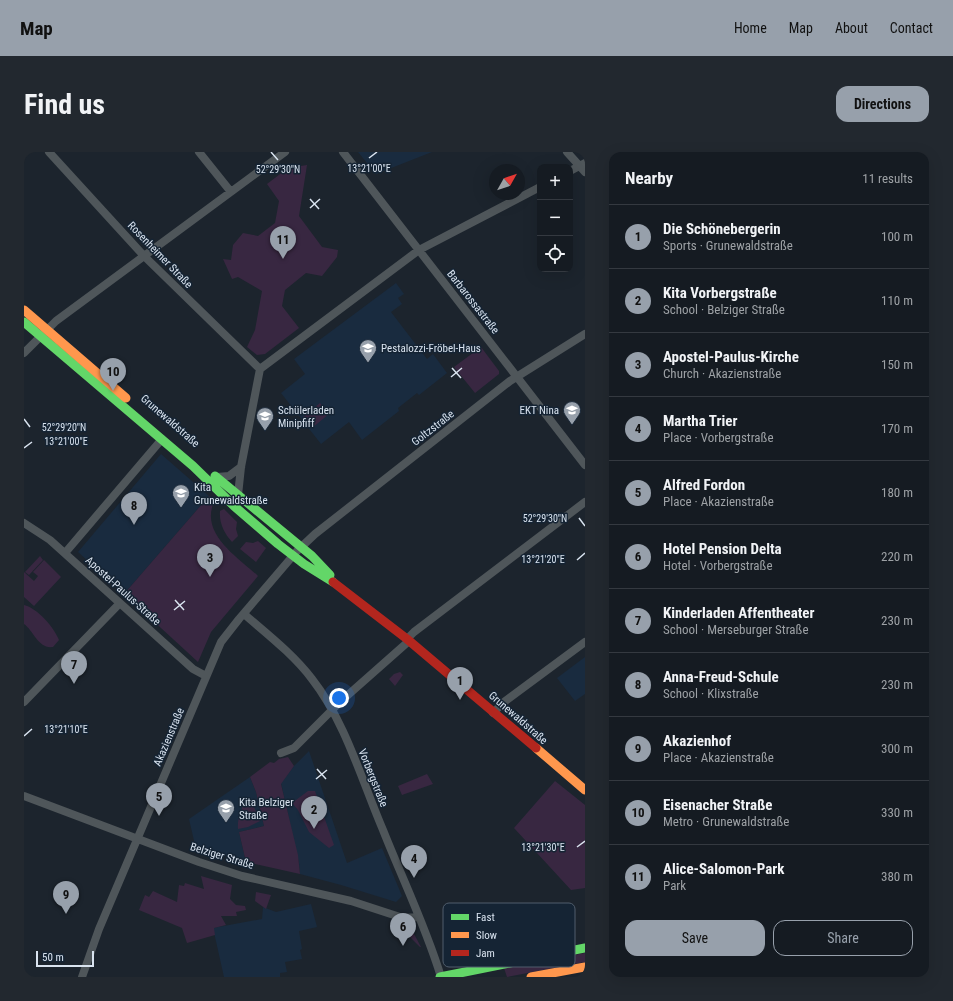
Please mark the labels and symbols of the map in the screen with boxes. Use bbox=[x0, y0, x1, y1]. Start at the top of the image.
text: 13°21'00"E bbox=[347, 163, 391, 174]
text: 52°29'30"N bbox=[256, 164, 300, 175]
north arrow bbox=[489, 164, 525, 200]
street label: Rosenheimer Straße bbox=[125, 219, 195, 291]
pin: 11 bbox=[270, 226, 296, 259]
street label: Barbarossastraße bbox=[444, 268, 502, 336]
school or university icon: Pestalozzi-Fröbel-Haus bbox=[358, 338, 378, 363]
place label: Pestalozzi-Fröbel-Haus bbox=[381, 342, 481, 355]
pin: 10 bbox=[100, 358, 126, 391]
street label: Grunewaldstraße bbox=[138, 392, 202, 450]
school or university icon: EKT Nina bbox=[562, 400, 582, 425]
place label: Schülerladen Minipfiff bbox=[278, 404, 334, 430]
place label: EKT Nina bbox=[520, 404, 559, 417]
school or university icon: Schülerladen Minipfiff bbox=[255, 406, 275, 431]
street label: Goltzstraße bbox=[409, 407, 457, 449]
text: 52°29'20"N bbox=[42, 422, 86, 433]
text: 13°21'00"E bbox=[44, 436, 88, 447]
place label: Kita Grunewaldstraße bbox=[194, 481, 268, 507]
school or university icon: Kita Grunewaldstraße bbox=[171, 483, 191, 508]
pin: 8 bbox=[121, 492, 147, 525]
text: 52°29'30"N bbox=[523, 513, 567, 524]
pin: 3 bbox=[197, 544, 223, 577]
street label: Apostel-Paulus-Straße bbox=[83, 554, 163, 628]
text: 13°21'20"E bbox=[521, 554, 565, 565]
pin: 7 bbox=[61, 651, 87, 684]
pin: 1 bbox=[447, 667, 473, 700]
your location bbox=[329, 688, 349, 708]
street label: Grunewaldstraße bbox=[486, 689, 550, 747]
street label: Akazienstraße bbox=[151, 706, 187, 768]
text: 13°21'10"E bbox=[44, 724, 88, 735]
street label: Vorbergstraße bbox=[355, 747, 391, 809]
pin: 5 bbox=[146, 783, 172, 816]
place label: Kita Belziger Straße bbox=[239, 796, 294, 822]
pin: 2 bbox=[301, 796, 327, 829]
school or university icon: Kita Belziger Straße bbox=[216, 798, 236, 823]
street label: Belziger Straße bbox=[189, 840, 255, 872]
text: 13°21'30"E bbox=[521, 842, 565, 853]
pin: 4 bbox=[401, 845, 427, 878]
pin: 9 bbox=[53, 881, 79, 914]
legend bbox=[443, 903, 575, 967]
text: Fast bbox=[476, 911, 495, 924]
pin: 6 bbox=[390, 913, 416, 946]
text: Slow bbox=[476, 929, 497, 942]
text: Jam bbox=[476, 947, 495, 960]
scale bar bbox=[36, 949, 94, 968]

